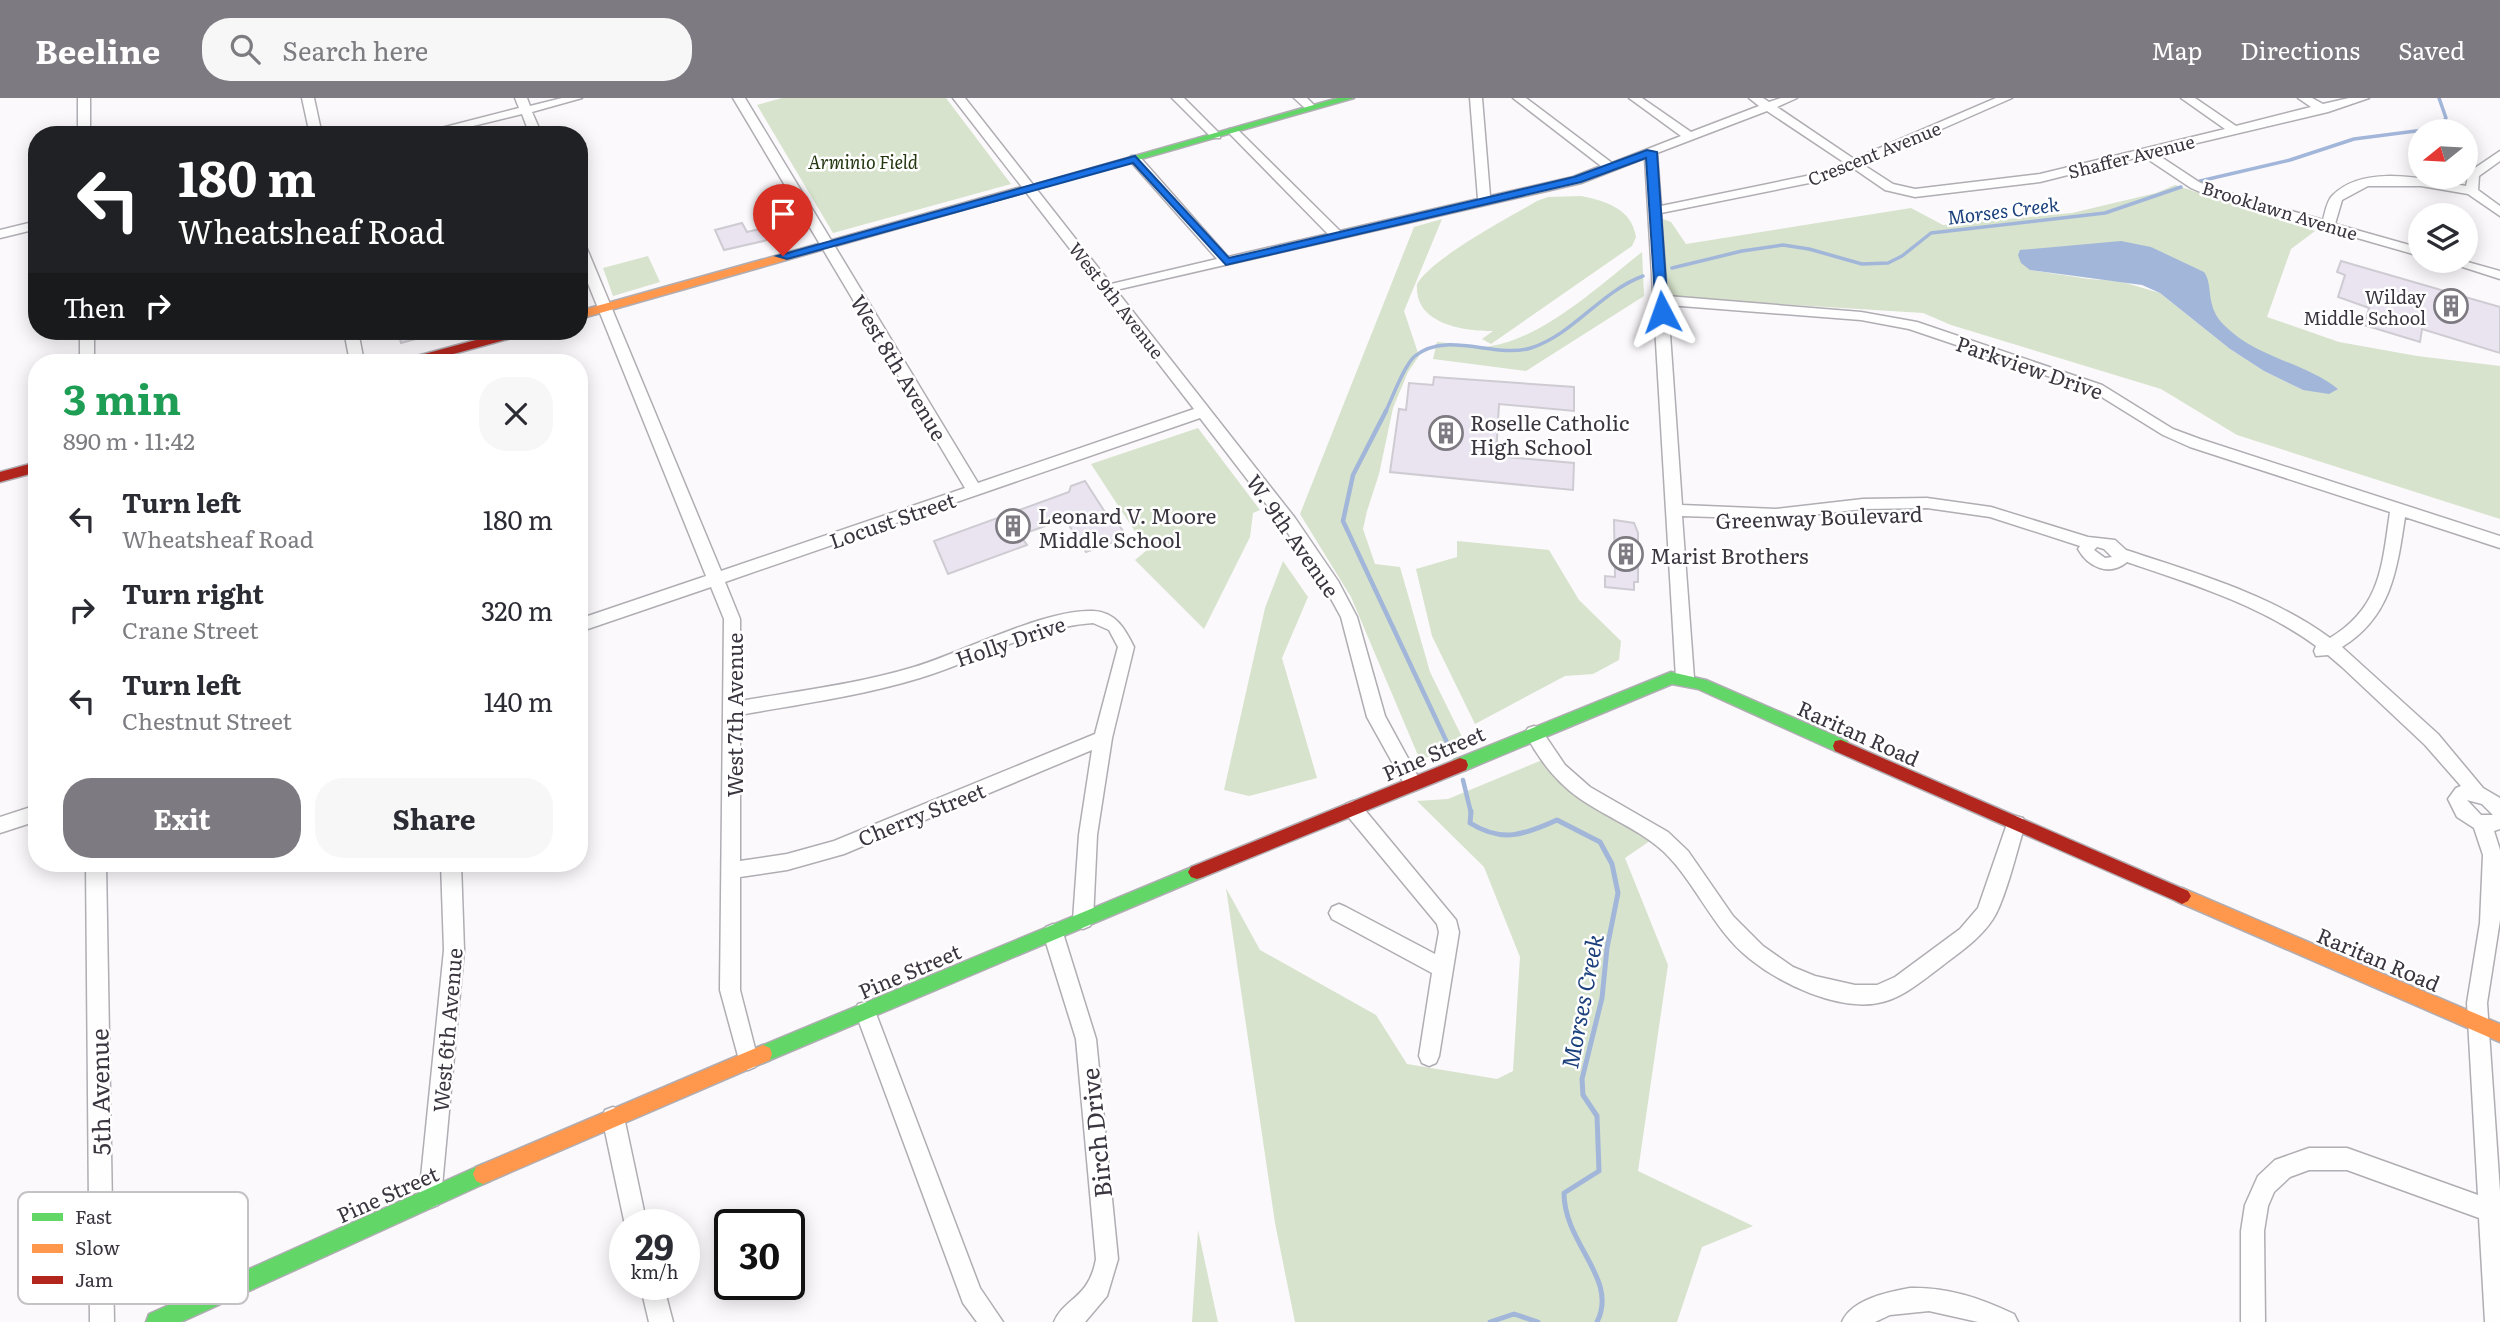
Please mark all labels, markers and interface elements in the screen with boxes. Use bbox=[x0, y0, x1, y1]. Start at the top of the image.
search box bbox=[202, 18, 692, 81]
text: Beeline bbox=[35, 25, 160, 74]
icon: search bbox=[226, 30, 264, 68]
text: Search here bbox=[282, 30, 428, 69]
text: Map bbox=[2151, 32, 2202, 67]
text: Directions bbox=[2240, 32, 2360, 67]
text: Saved bbox=[2398, 32, 2465, 67]
street label: Crescent Avenue bbox=[1803, 114, 1945, 192]
north arrow bbox=[2408, 119, 2478, 189]
map controls bbox=[2408, 119, 2478, 273]
street label: Shaffer Avenue bbox=[2065, 127, 2197, 185]
text: 180 m bbox=[178, 139, 316, 212]
park label: Arminio Field bbox=[808, 148, 919, 175]
icon: left bbox=[63, 154, 154, 245]
street label: Brooklawn Avenue bbox=[2199, 174, 2361, 246]
pin bbox=[753, 184, 813, 256]
water label: Morses Creek bbox=[1945, 189, 2061, 231]
icon: arrive bbox=[764, 195, 802, 233]
button: layers bbox=[2408, 203, 2478, 273]
text: Wheatsheaf Road bbox=[178, 206, 445, 254]
street label: West 9th Avenue bbox=[1063, 236, 1171, 364]
position arrow bbox=[1625, 275, 1699, 349]
place label: Wilday Middle School bbox=[2303, 283, 2427, 331]
text: Then bbox=[63, 287, 125, 326]
icon: right bbox=[139, 287, 177, 325]
building icon: Wilday Middle School bbox=[2432, 287, 2470, 325]
street label: West 8th Avenue bbox=[844, 288, 956, 446]
street label: Parkview Drive bbox=[1952, 326, 2108, 406]
text: 3 min bbox=[63, 366, 181, 428]
button: close bbox=[479, 377, 553, 451]
place label: Roselle Catholic High School bbox=[1470, 406, 1630, 461]
building icon: Roselle Catholic High School bbox=[1427, 414, 1465, 452]
text: 890 m · 11:42 bbox=[63, 423, 195, 457]
street label: W. 9th Avenue bbox=[1240, 467, 1348, 603]
text: Turn left bbox=[122, 482, 241, 521]
street label: Locust Street bbox=[825, 483, 960, 555]
street label: Greenway Boulevard bbox=[1715, 497, 1923, 535]
text: 180 m bbox=[483, 499, 553, 538]
place label: Leonard V. Moore Middle School bbox=[1038, 499, 1217, 554]
icon: left bbox=[63, 500, 101, 538]
building icon: Leonard V. Moore Middle School bbox=[994, 507, 1032, 545]
text: Wheatsheaf Road bbox=[122, 521, 314, 555]
building icon: Marist Brothers bbox=[1607, 535, 1645, 573]
place label: Marist Brothers bbox=[1650, 539, 1809, 570]
text: Turn right bbox=[122, 573, 264, 612]
text: 320 m bbox=[481, 590, 553, 629]
icon: right bbox=[63, 591, 101, 629]
street label: Holly Drive bbox=[951, 607, 1069, 673]
text: Crane Street bbox=[122, 612, 259, 646]
street label: West 7th Avenue bbox=[718, 633, 749, 797]
text: Turn left bbox=[122, 664, 241, 703]
text: 140 m bbox=[484, 681, 553, 720]
icon: left bbox=[63, 682, 101, 720]
street label: Raritan Road bbox=[1793, 691, 1925, 773]
text: Chestnut Street bbox=[122, 703, 292, 737]
street label: Pine Street bbox=[1377, 716, 1490, 787]
street label: Cherry Street bbox=[853, 773, 990, 853]
button: Exit bbox=[63, 778, 301, 858]
button: Share bbox=[315, 778, 553, 858]
street label: Raritan Road bbox=[2313, 918, 2445, 998]
water label: Morses Creek bbox=[1551, 931, 1611, 1071]
street label: Pine Street bbox=[853, 934, 966, 1005]
street label: West 6th Avenue bbox=[423, 946, 469, 1114]
street label: 5th Avenue bbox=[80, 1028, 118, 1156]
street label: Birch Drive bbox=[1071, 1066, 1119, 1200]
street label: Pine Street bbox=[331, 1157, 443, 1229]
legend bbox=[18, 1192, 248, 1304]
text: Fast bbox=[75, 1202, 112, 1230]
speed limit sign: 30 bbox=[714, 1209, 805, 1300]
text: 29 bbox=[635, 1219, 674, 1271]
text: Slow bbox=[75, 1233, 120, 1261]
text: km/h bbox=[631, 1258, 678, 1285]
text: Jam bbox=[75, 1265, 113, 1293]

